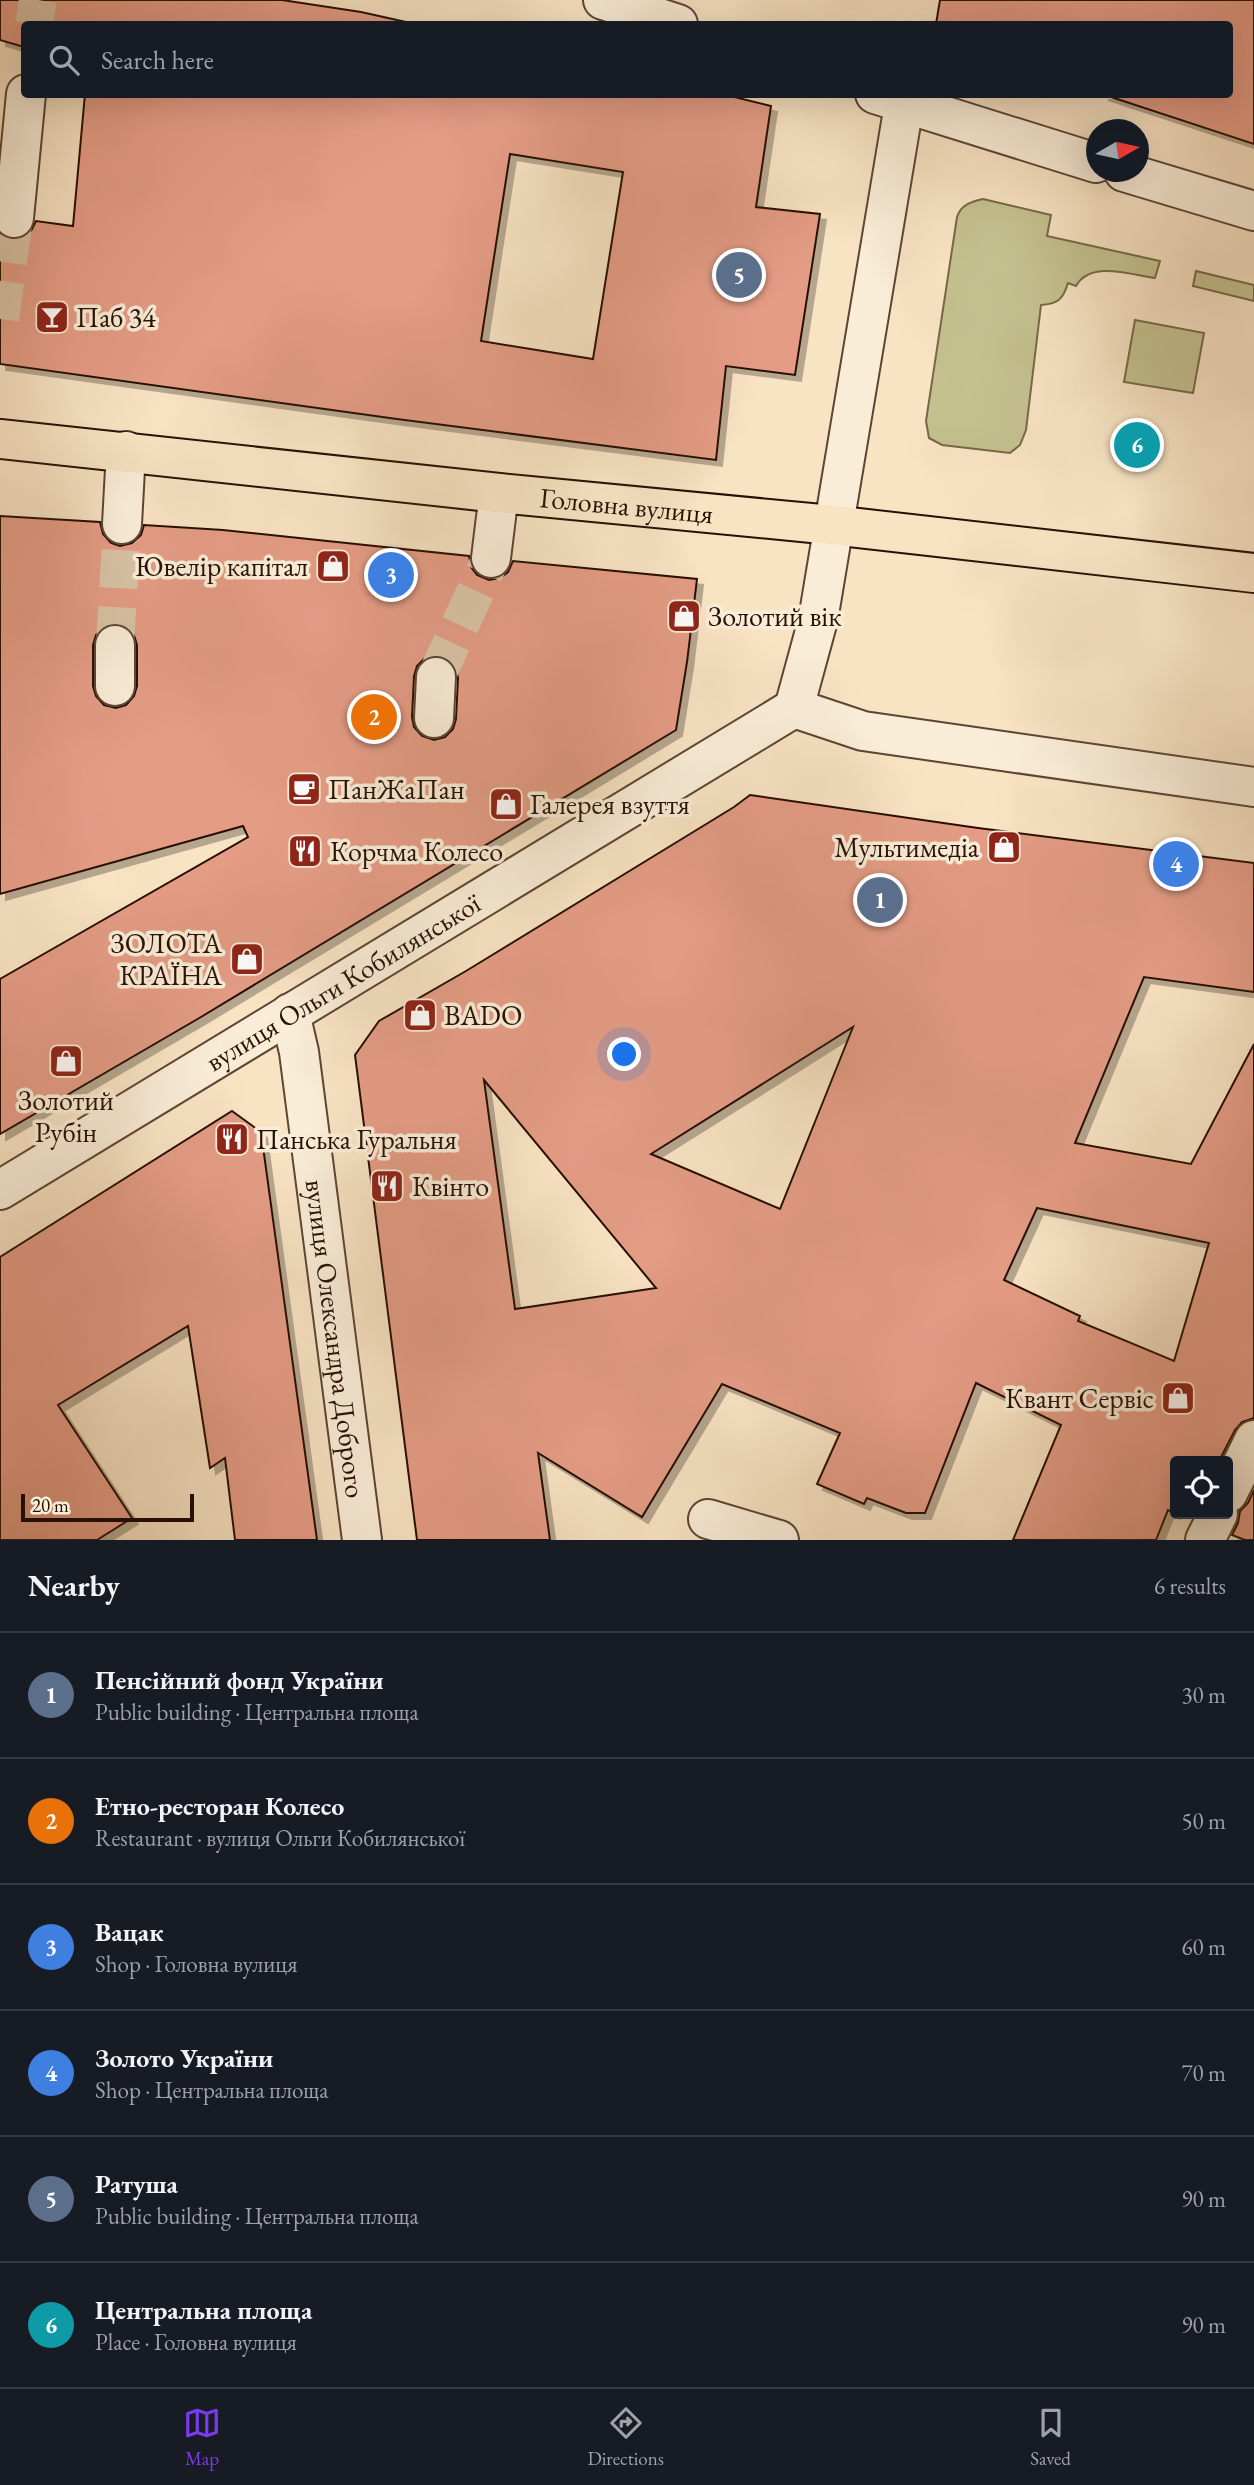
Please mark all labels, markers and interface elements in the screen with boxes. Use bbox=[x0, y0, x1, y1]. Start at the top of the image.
search box bbox=[21, 21, 1233, 98]
icon: search bbox=[45, 41, 83, 79]
text: Search here bbox=[101, 43, 214, 77]
north arrow bbox=[1086, 119, 1149, 182]
pin: 5 bbox=[716, 249, 762, 301]
bar icon: Паб 34 bbox=[33, 298, 71, 336]
place label: Паб 34 bbox=[76, 299, 156, 335]
pin: 6 bbox=[1114, 419, 1160, 471]
street label: Головна вулиця bbox=[538, 479, 715, 531]
shop icon: Ювелір капітал bbox=[314, 547, 352, 585]
place label: Ювелір капітал bbox=[135, 548, 308, 584]
pin: 3 bbox=[368, 549, 414, 601]
shop icon: Золотий вік bbox=[665, 597, 703, 635]
place label: Золотий вік bbox=[708, 598, 842, 634]
pin: 2 bbox=[351, 691, 397, 743]
cafe icon: ПанЖаПан bbox=[285, 770, 323, 808]
place label: ПанЖаПан bbox=[328, 771, 465, 807]
shop icon: Галерея взуття bbox=[487, 785, 525, 823]
place label: Галерея взуття bbox=[530, 786, 690, 822]
shop icon: Мультимедіа bbox=[985, 828, 1023, 866]
place label: Мультимедіа bbox=[834, 829, 980, 865]
restaurant icon: Корчма Колесо bbox=[286, 832, 324, 870]
place label: Корчма Колесо bbox=[330, 833, 503, 869]
pin: 4 bbox=[1153, 838, 1199, 890]
pin: 1 bbox=[857, 874, 903, 926]
street label: вулиця Ольги Кобилянської bbox=[199, 884, 488, 1079]
place label: ЗОЛОТА КРАЇНА bbox=[111, 925, 223, 993]
shop icon: ЗОЛОТА КРАЇНА bbox=[228, 940, 266, 978]
shop icon: BADO bbox=[401, 996, 439, 1034]
place label: BADO bbox=[444, 997, 522, 1033]
your location bbox=[607, 1037, 641, 1071]
shop icon: Золотий Рубін bbox=[47, 1042, 85, 1080]
place label: Золотий Рубін bbox=[18, 1082, 114, 1150]
restaurant icon: Панська Гуральня bbox=[213, 1120, 251, 1158]
place label: Панська Гуральня bbox=[256, 1121, 457, 1157]
restaurant icon: Квінто bbox=[368, 1167, 406, 1205]
place label: Квінто bbox=[412, 1168, 489, 1204]
street label: вулиця Олександра Доброго bbox=[298, 1177, 374, 1500]
shop icon: Квант Сервіс bbox=[1159, 1379, 1197, 1417]
place label: Квант Сервіс bbox=[1005, 1380, 1154, 1416]
map controls bbox=[1170, 1456, 1233, 1519]
button: locate bbox=[1170, 1456, 1233, 1519]
scale bar bbox=[21, 1491, 194, 1523]
text: 20 m bbox=[32, 1493, 69, 1518]
text: Nearby bbox=[28, 1566, 120, 1605]
text: 6 results bbox=[1154, 1571, 1226, 1601]
text: Пенсійний фонд України bbox=[95, 1663, 384, 1697]
text: 1 bbox=[45, 1680, 57, 1710]
text: 30 m bbox=[1181, 1680, 1226, 1710]
text: Public building · Центральна площа bbox=[95, 1697, 419, 1727]
text: Етно-ресторан Колесо bbox=[95, 1789, 344, 1823]
text: 2 bbox=[45, 1806, 57, 1836]
text: 50 m bbox=[1181, 1806, 1226, 1836]
text: Restaurant · вулиця Ольги Кобилянської bbox=[95, 1823, 465, 1853]
text: Вацак bbox=[95, 1915, 164, 1949]
text: 3 bbox=[45, 1932, 57, 1962]
text: 60 m bbox=[1181, 1932, 1226, 1962]
text: Shop · Головна вулиця bbox=[95, 1949, 297, 1979]
text: Золото України bbox=[95, 2041, 273, 2075]
text: 4 bbox=[45, 2058, 57, 2088]
text: 70 m bbox=[1181, 2058, 1226, 2088]
text: Shop · Центральна площа bbox=[95, 2075, 328, 2105]
text: Ратуша bbox=[95, 2167, 178, 2201]
text: 5 bbox=[45, 2184, 57, 2214]
text: 90 m bbox=[1181, 2184, 1226, 2214]
text: Public building · Центральна площа bbox=[95, 2201, 419, 2231]
text: Центральна площа bbox=[95, 2293, 312, 2327]
text: 6 bbox=[45, 2310, 57, 2340]
text: 90 m bbox=[1181, 2310, 1226, 2340]
text: Place · Головна вулиця bbox=[95, 2327, 297, 2357]
tab: Map bbox=[183, 2404, 221, 2471]
tab: Directions bbox=[587, 2404, 664, 2471]
tab: Saved bbox=[1030, 2404, 1071, 2471]

